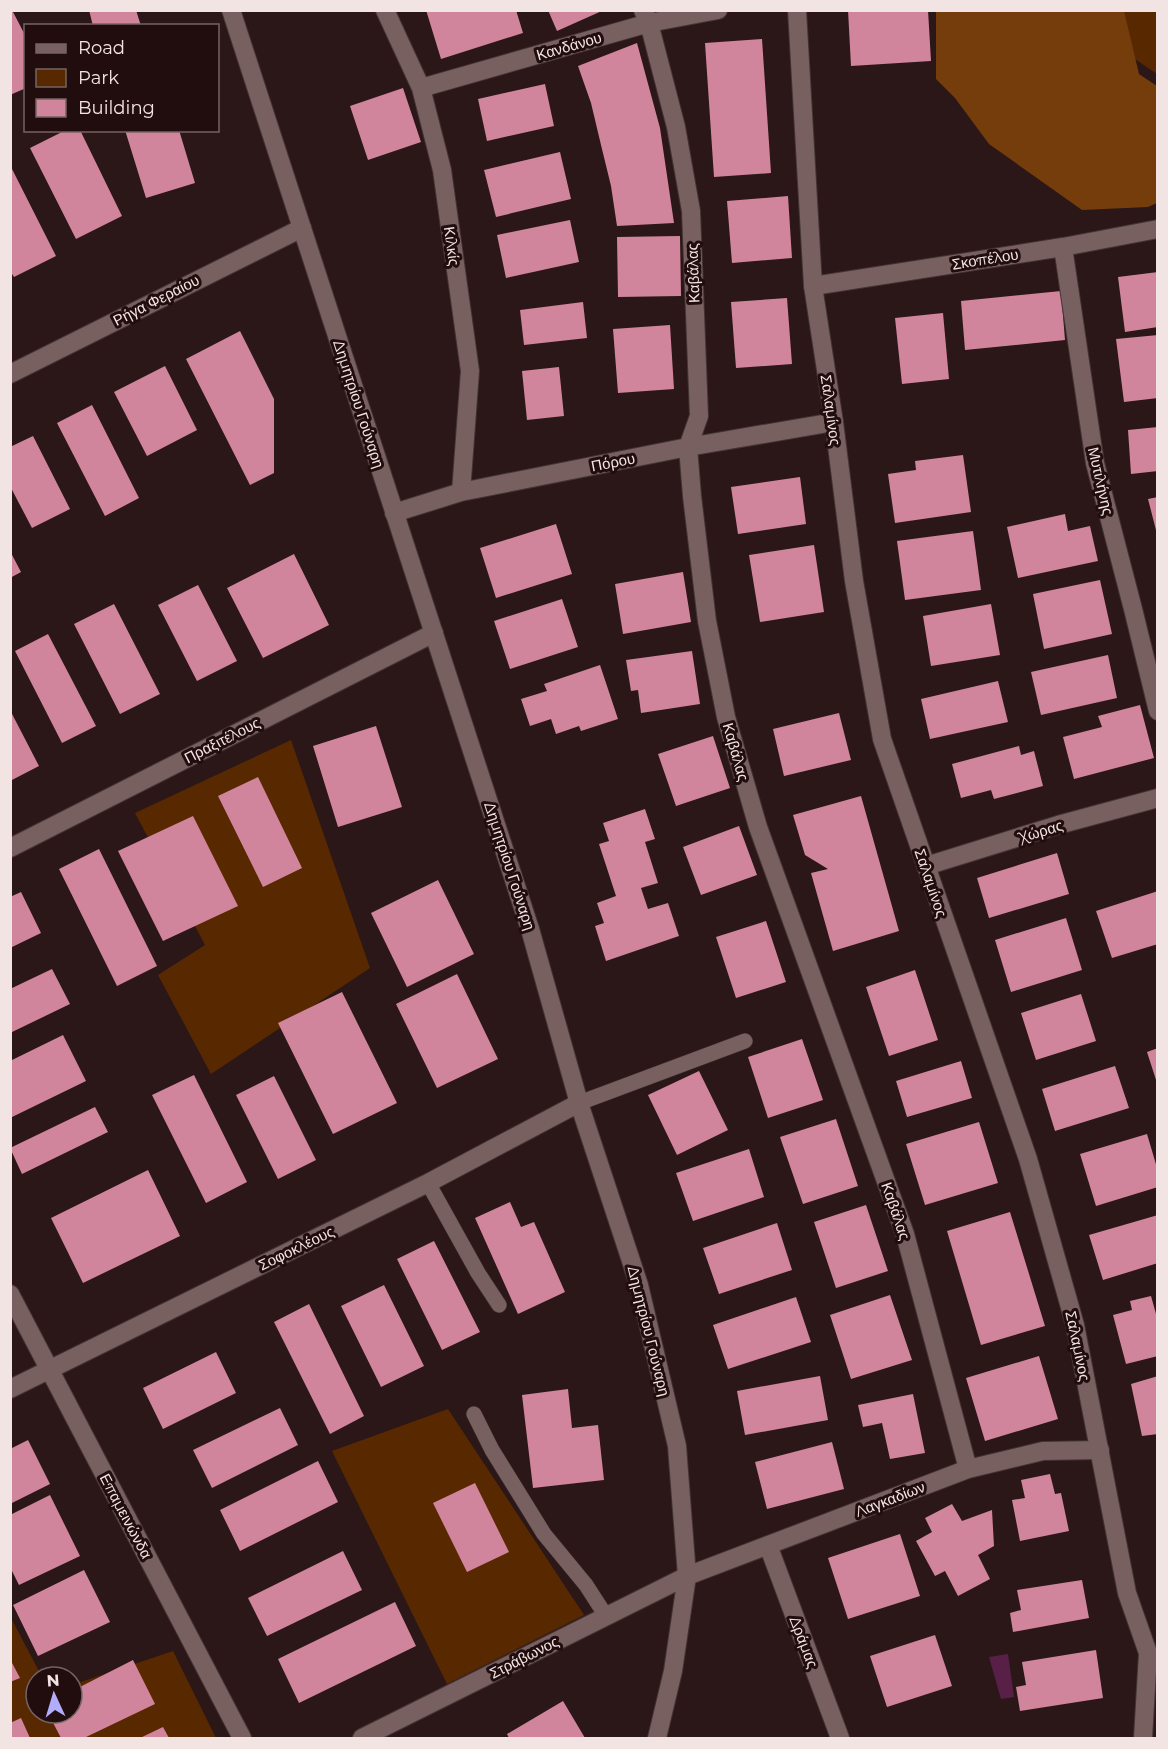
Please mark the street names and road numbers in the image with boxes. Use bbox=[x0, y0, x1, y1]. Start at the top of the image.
street label: Κανδάνου bbox=[534, 28, 604, 64]
street label: Κιλκίς bbox=[440, 225, 464, 267]
street label: Καβάλας bbox=[682, 243, 704, 303]
street label: Σκοπέλου bbox=[950, 244, 1020, 274]
street label: Ρήγα Φεραίου bbox=[110, 270, 202, 330]
street label: Δημητρίου Γούναρη bbox=[329, 337, 389, 471]
street label: Σαλαμίνος bbox=[817, 373, 845, 447]
street label: Μυτιλήνης bbox=[1084, 445, 1118, 517]
street label: Πόρου bbox=[589, 448, 637, 476]
street label: Πραξιτέλους bbox=[181, 713, 263, 767]
street label: Καβάλας bbox=[719, 721, 753, 783]
street label: Δημητρίου Γούναρη bbox=[480, 799, 540, 933]
street label: Χώρας bbox=[1015, 815, 1065, 847]
street label: Σαλαμίνος bbox=[910, 846, 952, 920]
street label: Καβάλας bbox=[877, 1180, 915, 1242]
street label: Σοφοκλέους bbox=[255, 1222, 337, 1274]
street label: Δημητρίου Γούναρη bbox=[624, 1264, 674, 1398]
street label: Σαλαμίνος bbox=[1061, 1309, 1095, 1383]
street label: Επαμεινώνδα bbox=[96, 1470, 156, 1562]
street label: Λαγκαδίων bbox=[852, 1477, 928, 1521]
street label: Δράμας bbox=[785, 1613, 823, 1671]
street label: Στράβωνος bbox=[486, 1631, 562, 1683]

